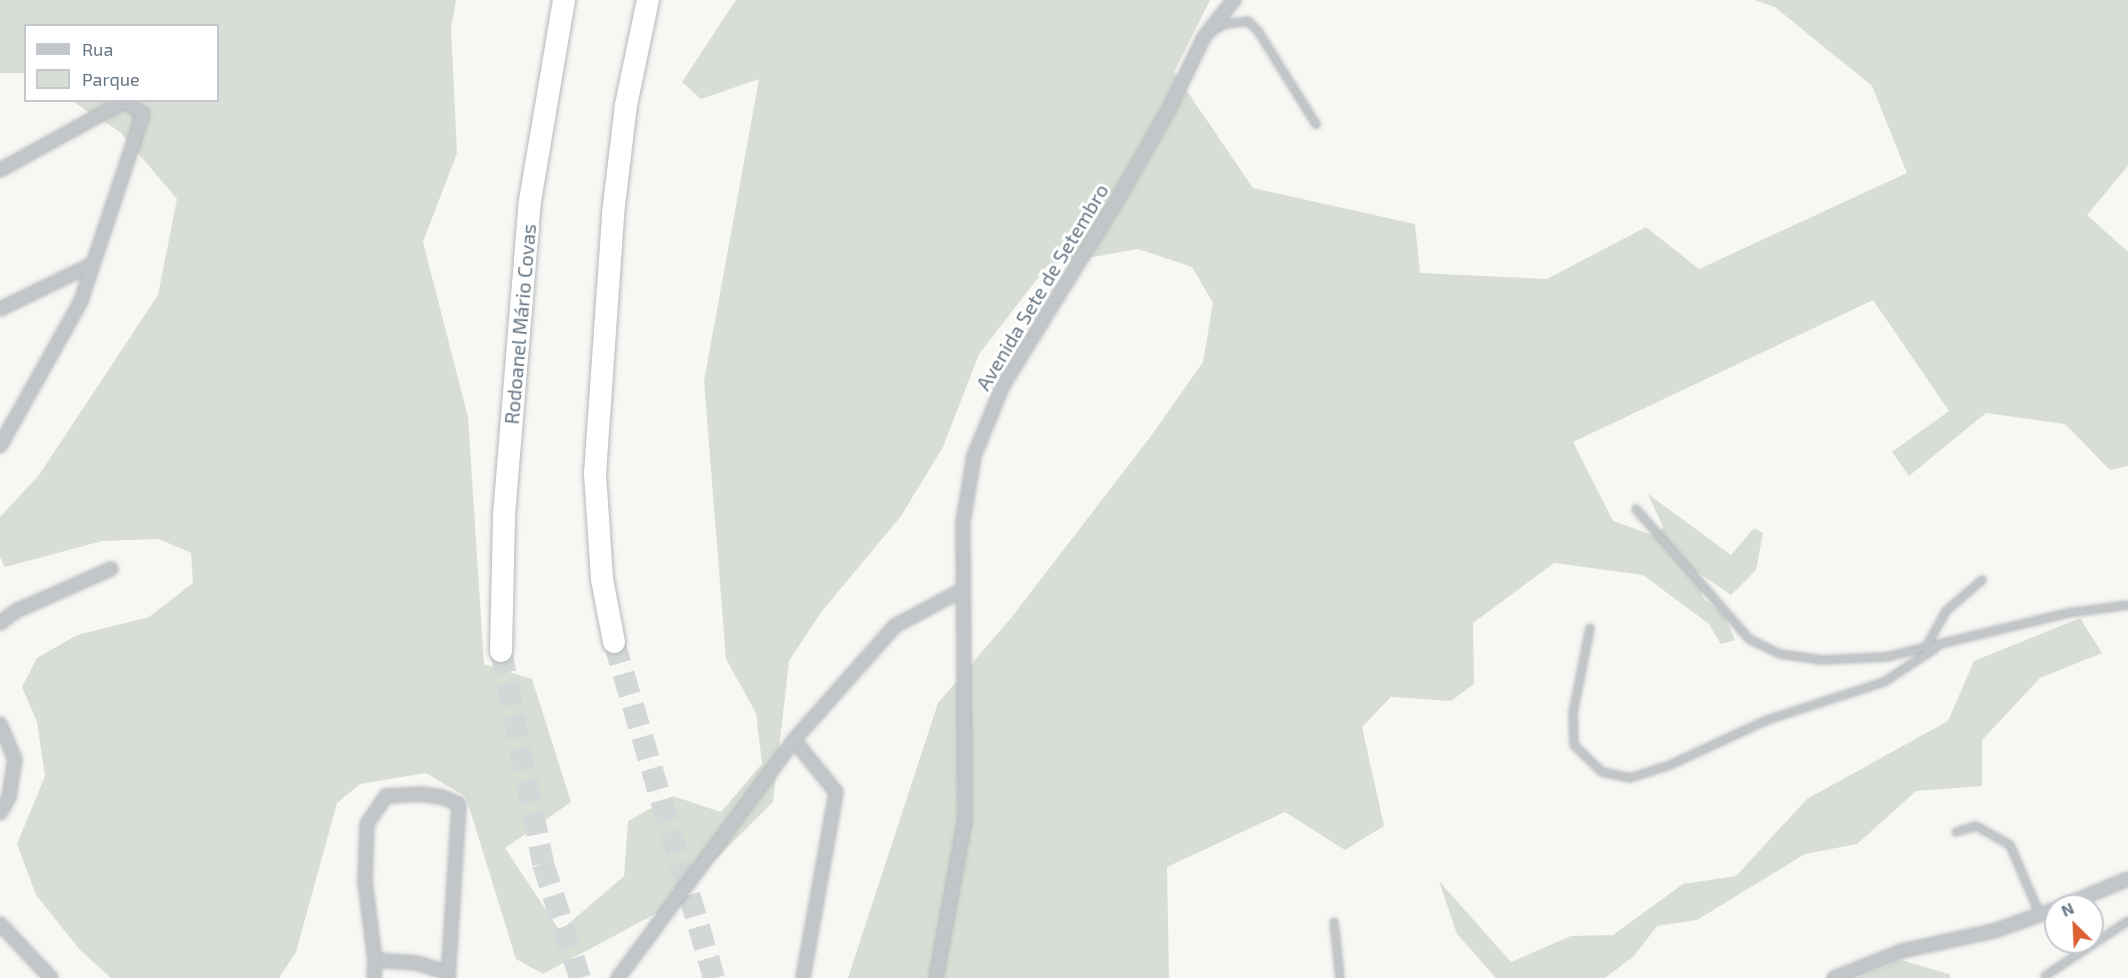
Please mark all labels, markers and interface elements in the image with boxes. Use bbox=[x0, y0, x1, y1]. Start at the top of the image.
legend bbox=[24, 24, 219, 102]
text: Rua bbox=[82, 38, 113, 60]
text: Parque bbox=[82, 68, 140, 90]
street label: Avenida Sete de Setembro bbox=[971, 179, 1113, 395]
street label: Rodoanel Mário Covas bbox=[499, 222, 541, 426]
north arrow bbox=[2044, 894, 2104, 954]
text: N bbox=[2058, 898, 2076, 920]

